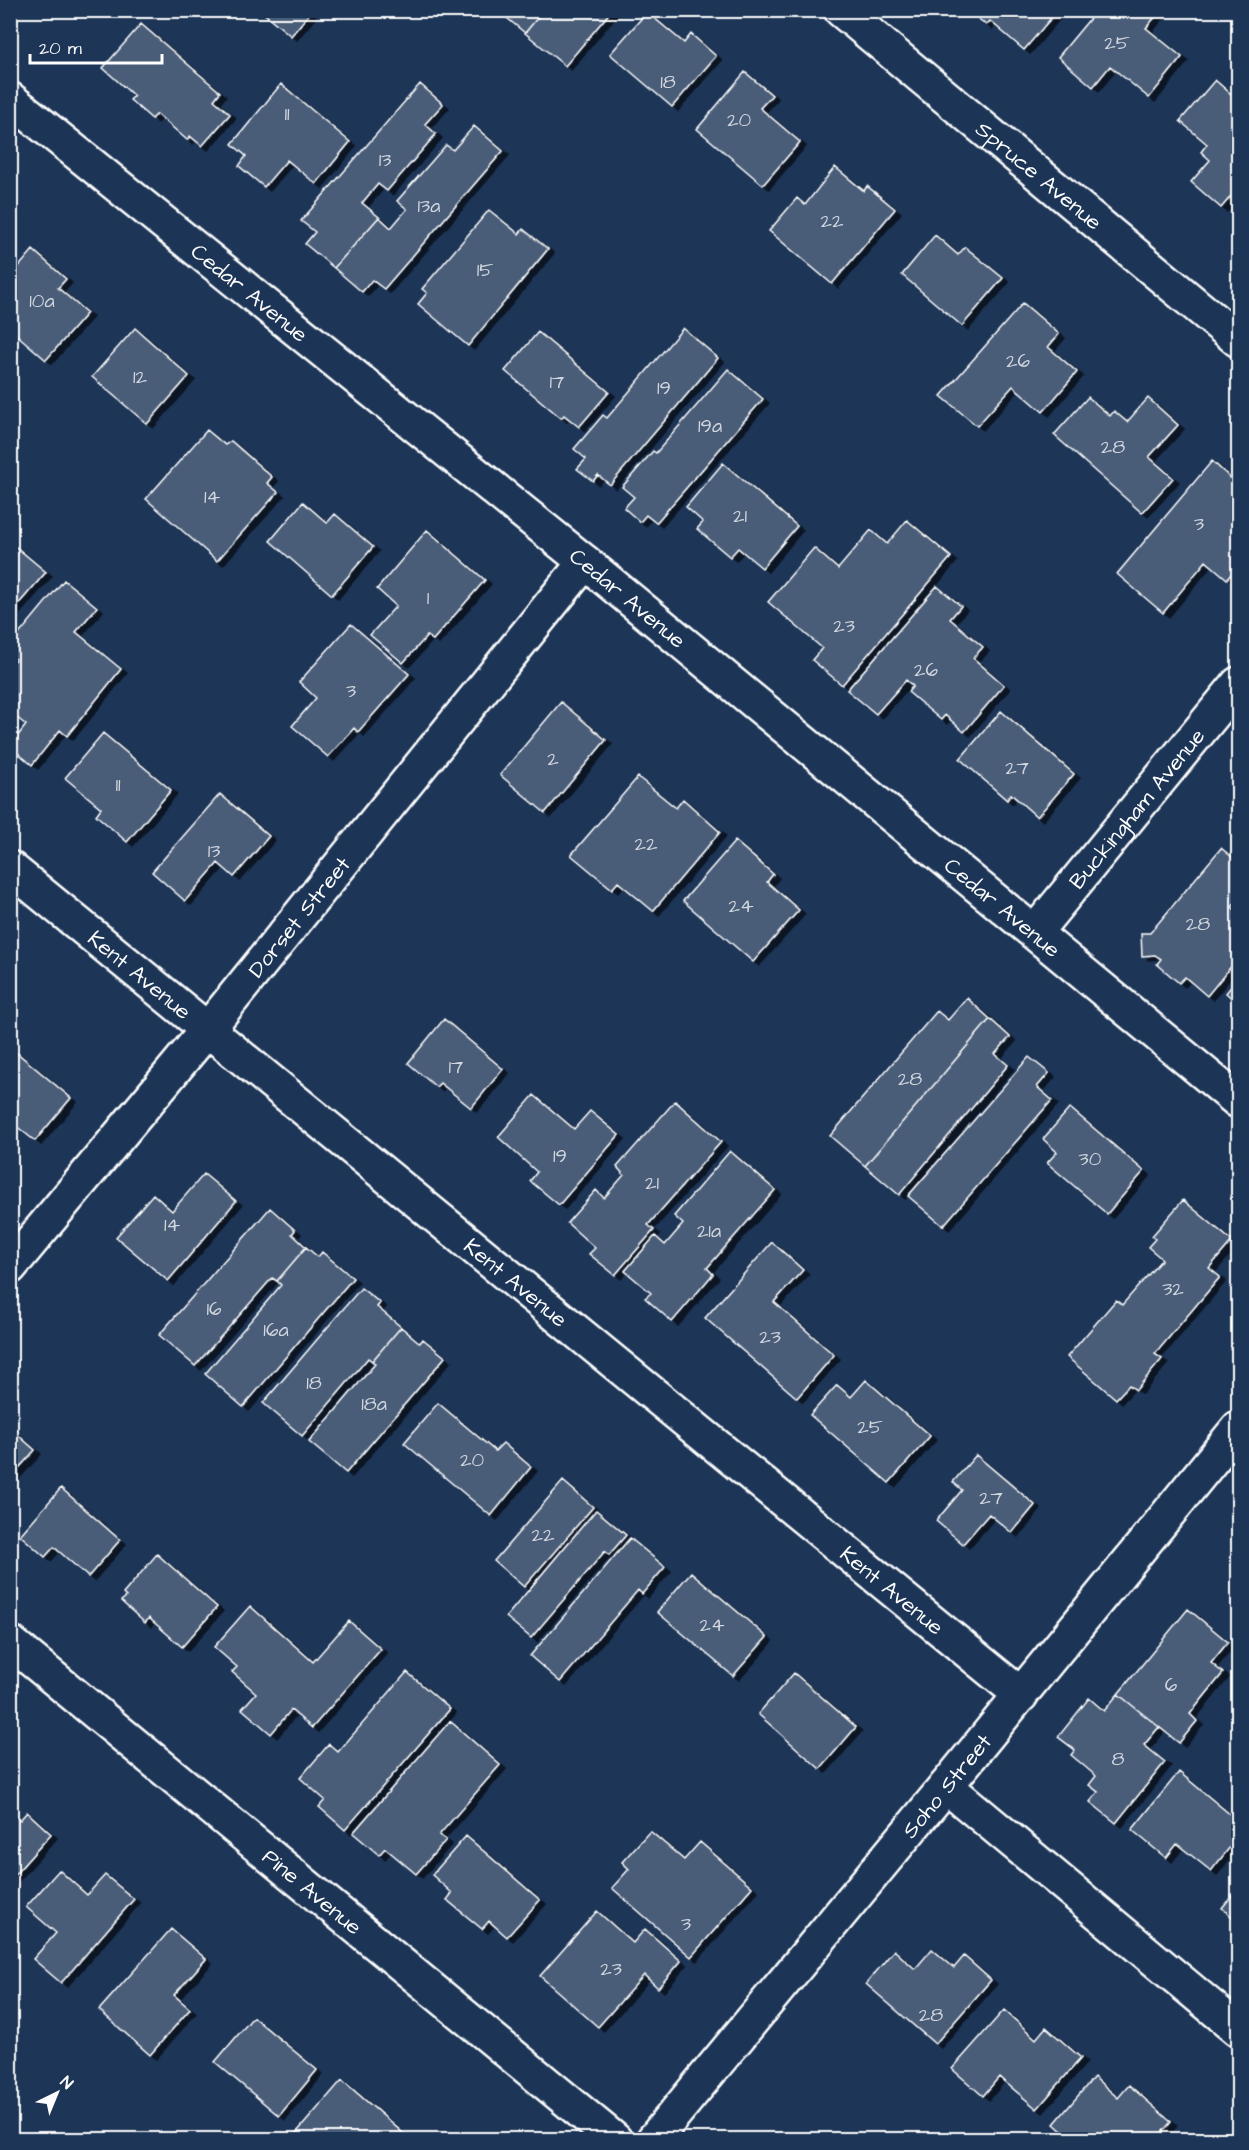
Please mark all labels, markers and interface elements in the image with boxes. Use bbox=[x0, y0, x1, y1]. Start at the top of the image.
scale bar bbox=[30, 27, 162, 65]
house number: 25 bbox=[1104, 29, 1130, 57]
text: 20 m bbox=[39, 36, 82, 61]
house number: 18 bbox=[660, 68, 676, 96]
house number: 11 bbox=[284, 100, 290, 128]
house number: 20 bbox=[727, 106, 751, 134]
street label: Spruce Avenue bbox=[969, 114, 1108, 238]
house number: 13 bbox=[379, 146, 391, 174]
house number: 13a bbox=[418, 192, 440, 220]
house number: 22 bbox=[821, 207, 844, 235]
street label: Cedar Avenue bbox=[184, 237, 314, 350]
house number: 15 bbox=[477, 256, 493, 284]
house number: 10a bbox=[29, 287, 55, 315]
house number: 26 bbox=[1006, 347, 1030, 375]
house number: 12 bbox=[133, 363, 148, 391]
house number: 17 bbox=[550, 368, 564, 396]
house number: 19 bbox=[657, 374, 671, 402]
house number: 19a bbox=[698, 412, 722, 440]
house number: 28 bbox=[1101, 433, 1125, 461]
house number: 14 bbox=[204, 483, 220, 511]
house number: 21 bbox=[733, 502, 747, 530]
house number: 3 bbox=[1194, 510, 1204, 538]
street label: Cedar Avenue bbox=[562, 541, 692, 656]
house number: 1 bbox=[427, 584, 430, 612]
house number: 23 bbox=[833, 612, 855, 640]
house number: 26 bbox=[914, 656, 938, 684]
house number: 3 bbox=[346, 677, 356, 705]
street label: Buckingham Avenue bbox=[1062, 722, 1213, 896]
house number: 2 bbox=[547, 745, 559, 773]
house number: 27 bbox=[1005, 754, 1029, 782]
house number: 11 bbox=[115, 771, 121, 799]
house number: 22 bbox=[635, 830, 658, 858]
house number: 13 bbox=[208, 837, 220, 865]
street label: Dorset Street bbox=[241, 850, 358, 985]
street label: Cedar Avenue bbox=[937, 851, 1067, 965]
house number: 24 bbox=[728, 892, 754, 920]
house number: 28 bbox=[1186, 910, 1210, 938]
street label: Kent Avenue bbox=[81, 924, 198, 1027]
house number: 17 bbox=[449, 1053, 463, 1081]
house number: 28 bbox=[898, 1065, 922, 1093]
house number: 19 bbox=[553, 1142, 567, 1170]
house number: 30 bbox=[1079, 1145, 1102, 1173]
house number: 21 bbox=[645, 1169, 659, 1197]
house number: 14 bbox=[164, 1211, 180, 1239]
house number: 21a bbox=[697, 1217, 721, 1245]
street label: Kent Avenue bbox=[457, 1232, 574, 1335]
house number: 32 bbox=[1162, 1275, 1184, 1303]
house number: 16 bbox=[206, 1295, 222, 1323]
house number: 16a bbox=[263, 1316, 289, 1344]
house number: 23 bbox=[759, 1323, 781, 1351]
house number: 18 bbox=[306, 1369, 322, 1397]
house number: 18a bbox=[361, 1390, 387, 1418]
house number: 25 bbox=[857, 1413, 883, 1441]
house number: 20 bbox=[460, 1446, 484, 1474]
house number: 27 bbox=[979, 1484, 1003, 1512]
house number: 22 bbox=[532, 1521, 555, 1549]
street label: Kent Avenue bbox=[833, 1539, 950, 1643]
house number: 24 bbox=[699, 1611, 725, 1639]
house number: 6 bbox=[1165, 1671, 1178, 1699]
street label: Soho Street bbox=[895, 1728, 1000, 1845]
house number: 8 bbox=[1112, 1745, 1125, 1773]
street label: Pine Avenue bbox=[255, 1842, 368, 1943]
house number: 3 bbox=[681, 1910, 691, 1938]
house number: 23 bbox=[600, 1955, 622, 1983]
house number: 28 bbox=[919, 2001, 943, 2029]
north arrow bbox=[27, 2063, 87, 2123]
text: N bbox=[55, 2071, 78, 2094]

